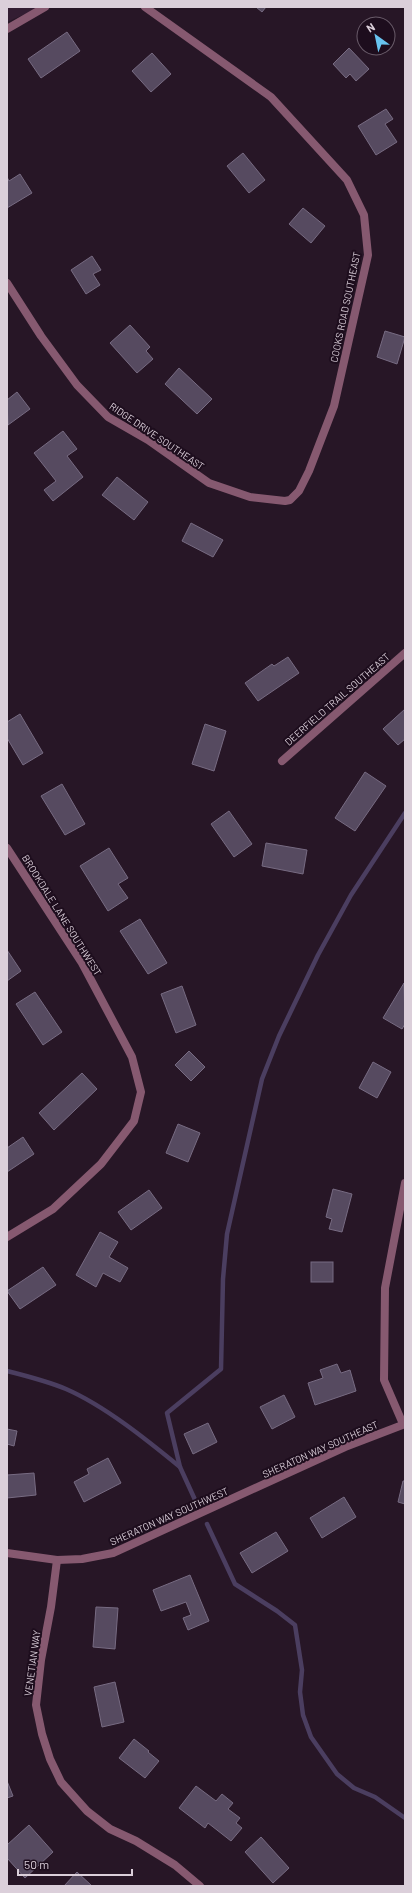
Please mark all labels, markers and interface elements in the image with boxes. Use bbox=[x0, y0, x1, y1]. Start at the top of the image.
north arrow bbox=[356, 16, 396, 56]
text: N bbox=[364, 20, 377, 35]
street label: COOKS ROAD SOUTHEAST bbox=[327, 250, 363, 363]
street label: RIDGE DRIVE SOUTHEAST bbox=[107, 400, 207, 472]
street label: DEERFIELD TRAIL SOUTHEAST bbox=[282, 650, 392, 748]
street label: BROOKDALE LANE SOUTHWEST bbox=[20, 852, 104, 978]
street label: SHERATON WAY SOUTHEAST bbox=[260, 1418, 380, 1480]
street label: SHERATON WAY SOUTHWEST bbox=[108, 1484, 230, 1548]
street label: VENETIAN WAY bbox=[21, 1629, 43, 1697]
scale bar bbox=[18, 1851, 132, 1877]
text: 50 m bbox=[24, 1857, 49, 1871]

